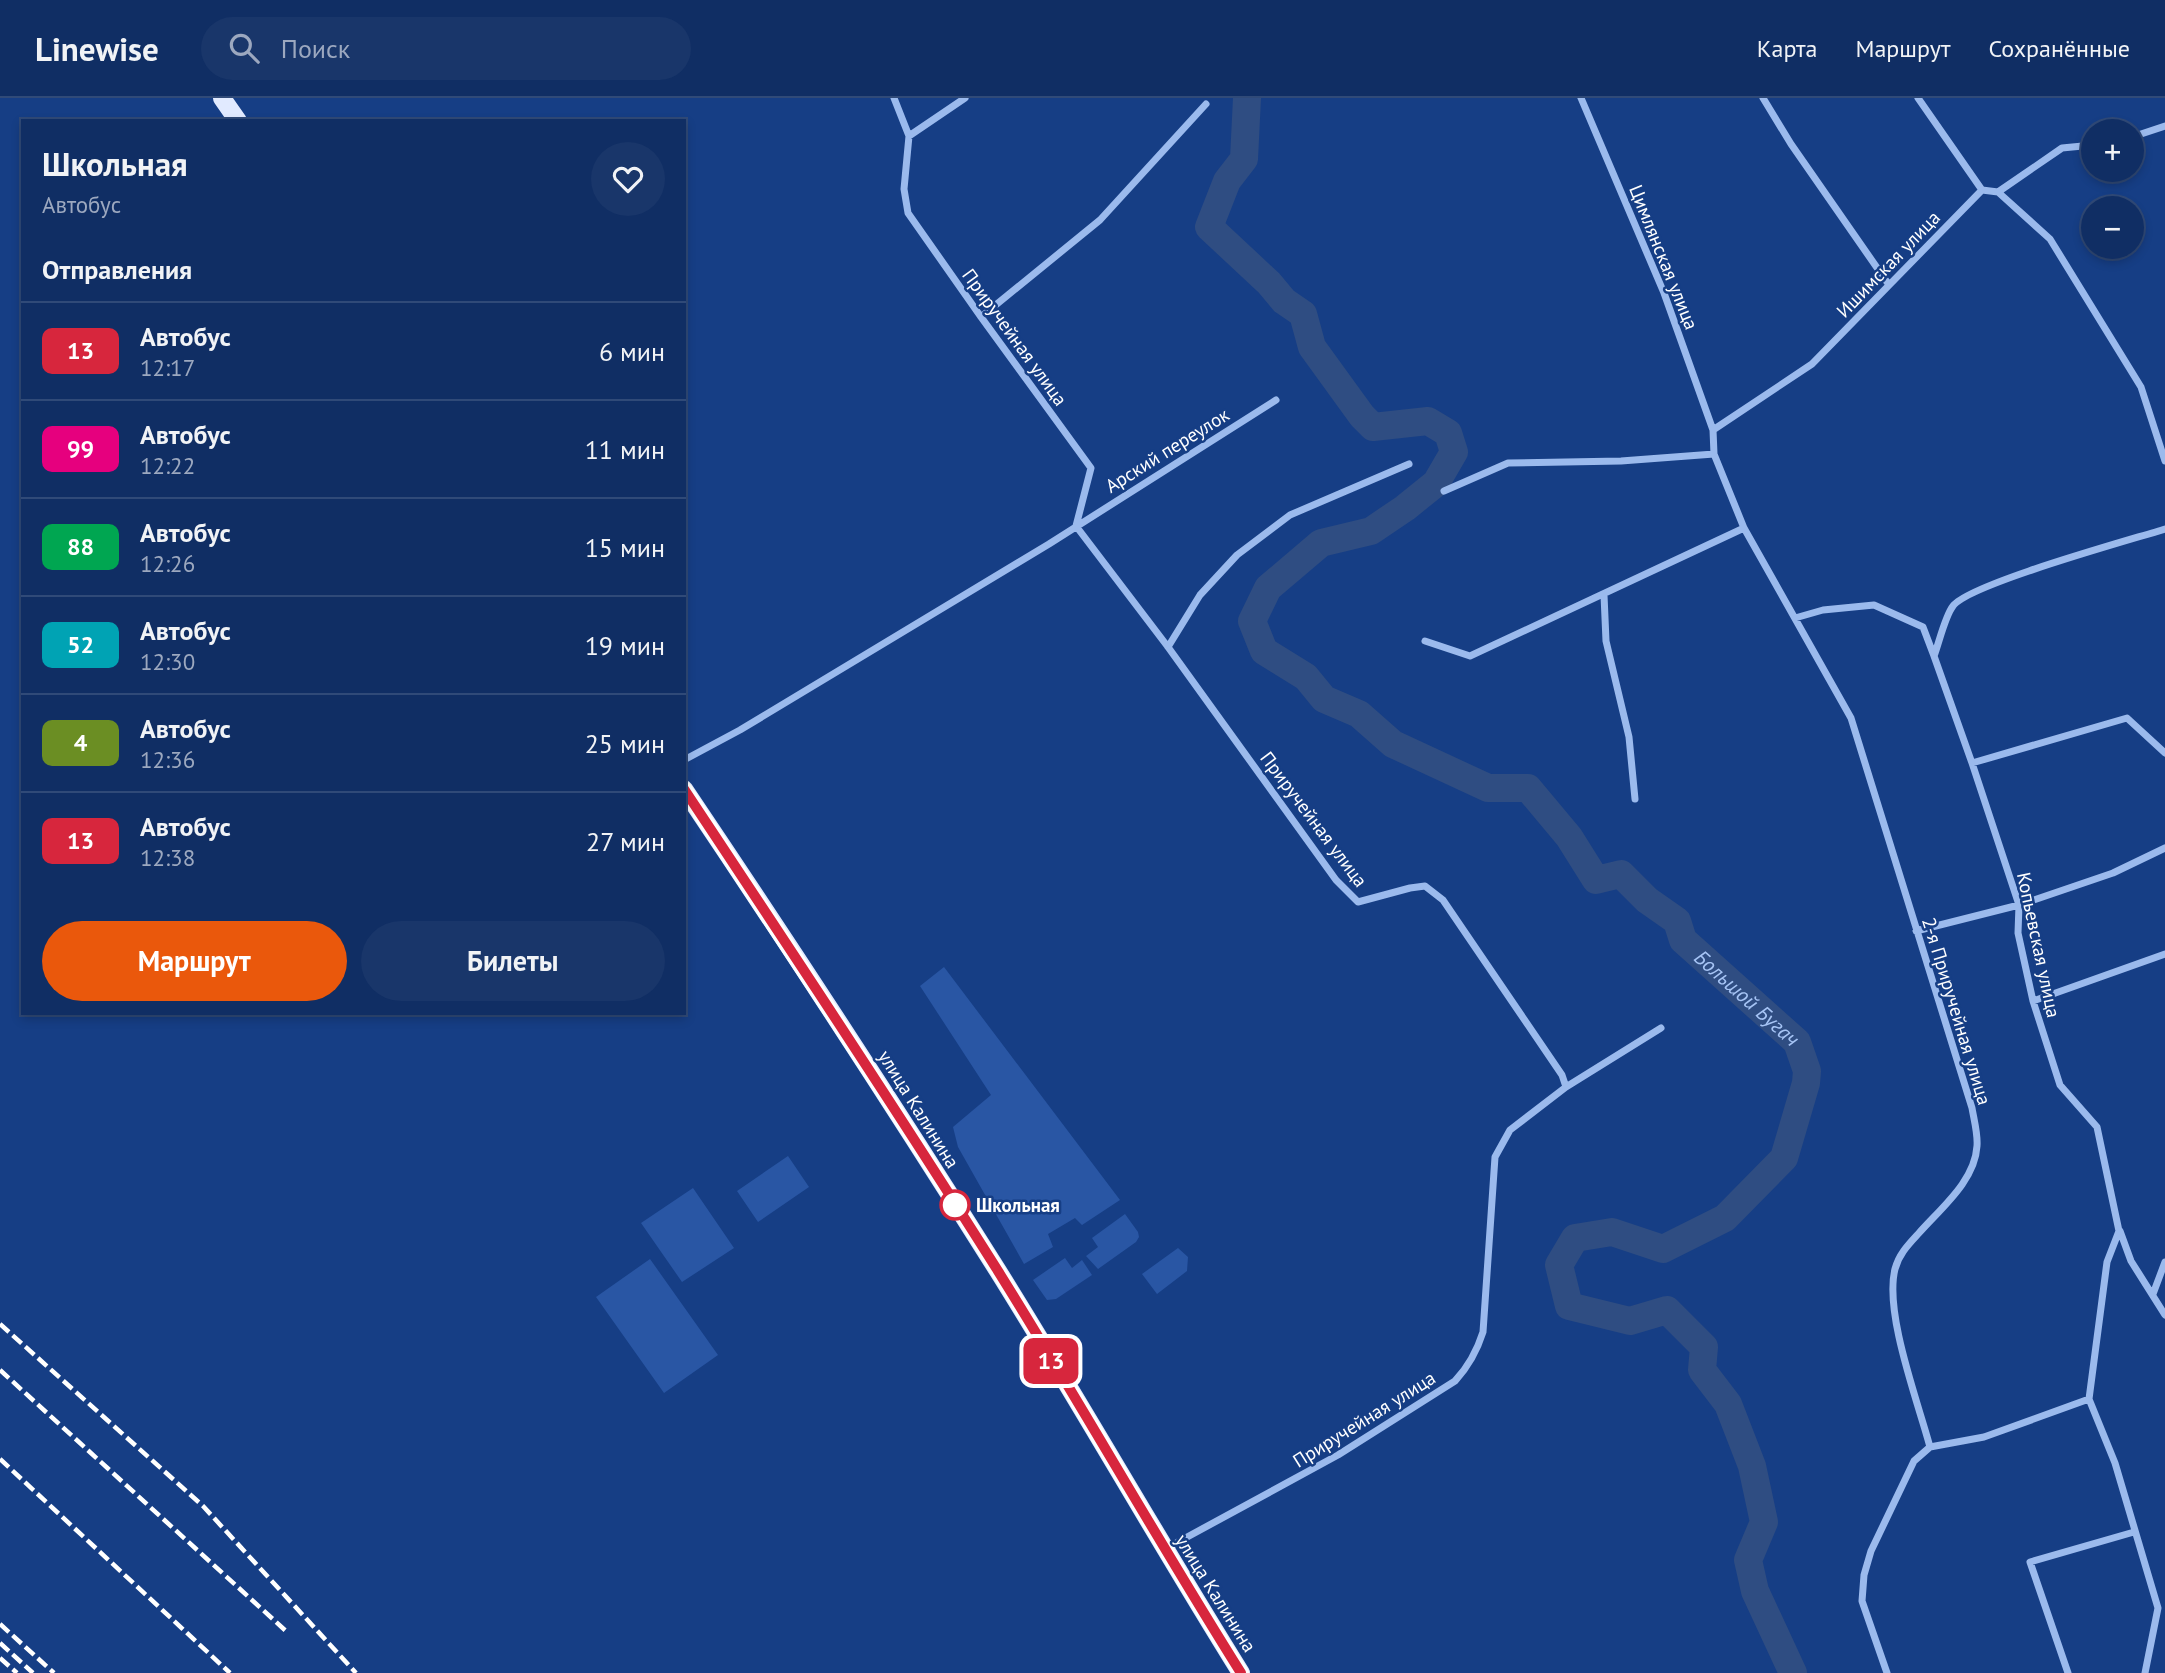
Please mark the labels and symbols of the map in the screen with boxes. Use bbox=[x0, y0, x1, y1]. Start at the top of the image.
street label: Цимлянская улица bbox=[1624, 181, 1704, 333]
street label: Ишимская улица bbox=[1831, 206, 1945, 322]
street label: Приручейная улица bbox=[957, 264, 1073, 410]
street label: Арский переулок bbox=[1101, 402, 1233, 498]
street label: Приручейная улица bbox=[1255, 746, 1373, 892]
street label: Копьевская улица bbox=[2012, 870, 2066, 1020]
street label: 2-я Приручейная улица bbox=[1917, 914, 1997, 1108]
water label: Большой Бугач bbox=[1689, 943, 1806, 1052]
street label: улица Калинина bbox=[873, 1046, 965, 1172]
marker: Школьная bbox=[940, 1190, 970, 1220]
place label: Школьная bbox=[976, 1193, 1060, 1217]
line badge: 13 bbox=[1020, 1338, 1082, 1384]
street label: Приручейная улица bbox=[1288, 1365, 1440, 1473]
street label: улица Калинина bbox=[1170, 1530, 1262, 1656]

